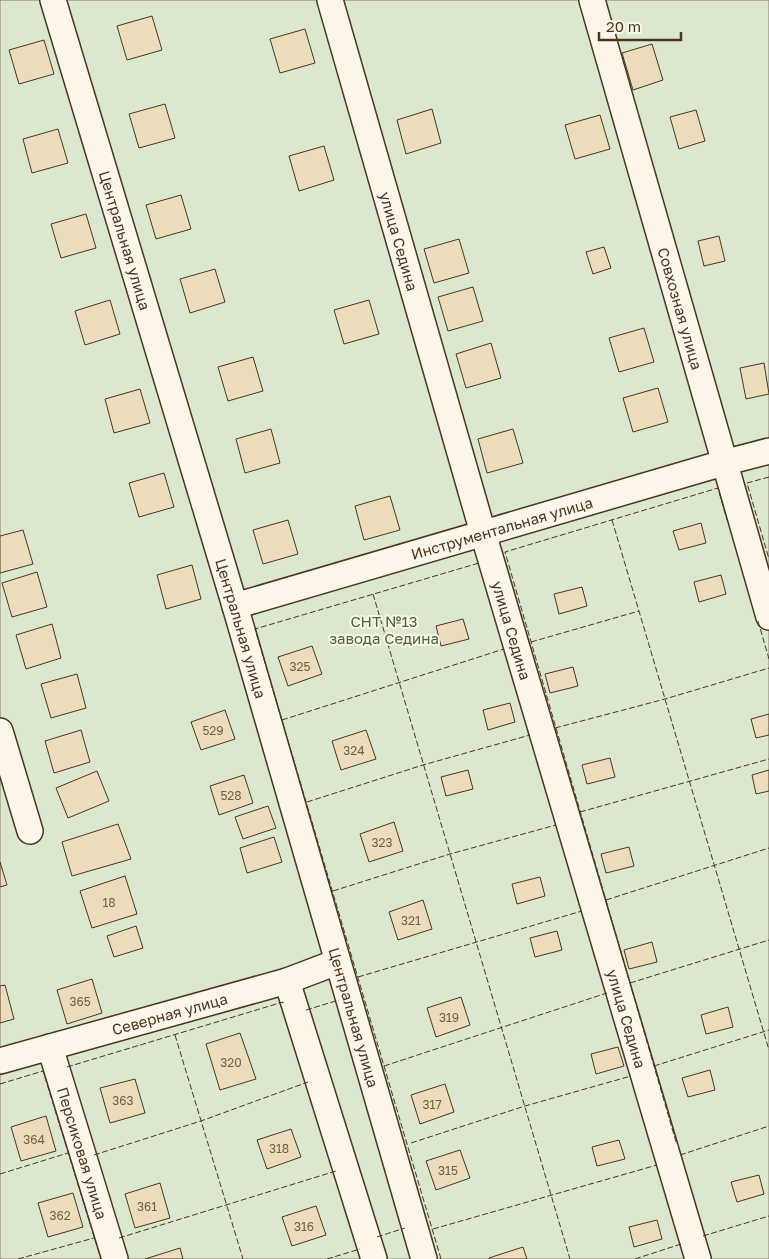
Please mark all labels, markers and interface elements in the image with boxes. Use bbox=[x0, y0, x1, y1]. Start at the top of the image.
scale bar bbox=[599, 10, 682, 42]
text: 20 m bbox=[606, 17, 641, 35]
street label: Центральная улица bbox=[96, 168, 155, 312]
street label: улица Седина bbox=[376, 190, 422, 293]
street label: Совхозная улица bbox=[654, 245, 707, 372]
street label: Инструментальная улица bbox=[409, 493, 595, 563]
street label: Центральная улица bbox=[212, 556, 270, 700]
street label: улица Седина bbox=[489, 579, 535, 682]
park label: СНТ №13 завода Седина bbox=[329, 612, 439, 647]
house number: 325 bbox=[290, 659, 311, 674]
house number: 529 bbox=[202, 723, 224, 738]
house number: 324 bbox=[343, 743, 365, 758]
house number: 528 bbox=[220, 788, 242, 803]
house number: 323 bbox=[371, 835, 393, 850]
house number: 18 bbox=[102, 895, 116, 910]
house number: 321 bbox=[401, 913, 421, 928]
street label: Центральная улица bbox=[325, 945, 383, 1089]
street label: улица Седина bbox=[604, 967, 650, 1070]
street label: Северная улица bbox=[110, 989, 229, 1038]
house number: 365 bbox=[69, 994, 91, 1009]
house number: 319 bbox=[439, 1010, 459, 1025]
house number: 320 bbox=[220, 1055, 242, 1070]
street label: Персиковая улица bbox=[54, 1085, 111, 1221]
house number: 363 bbox=[112, 1093, 134, 1108]
house number: 317 bbox=[422, 1097, 442, 1112]
house number: 364 bbox=[23, 1132, 45, 1147]
house number: 318 bbox=[269, 1141, 289, 1156]
house number: 315 bbox=[438, 1163, 458, 1178]
house number: 361 bbox=[137, 1199, 157, 1214]
house number: 362 bbox=[49, 1208, 71, 1223]
house number: 316 bbox=[294, 1219, 314, 1234]

